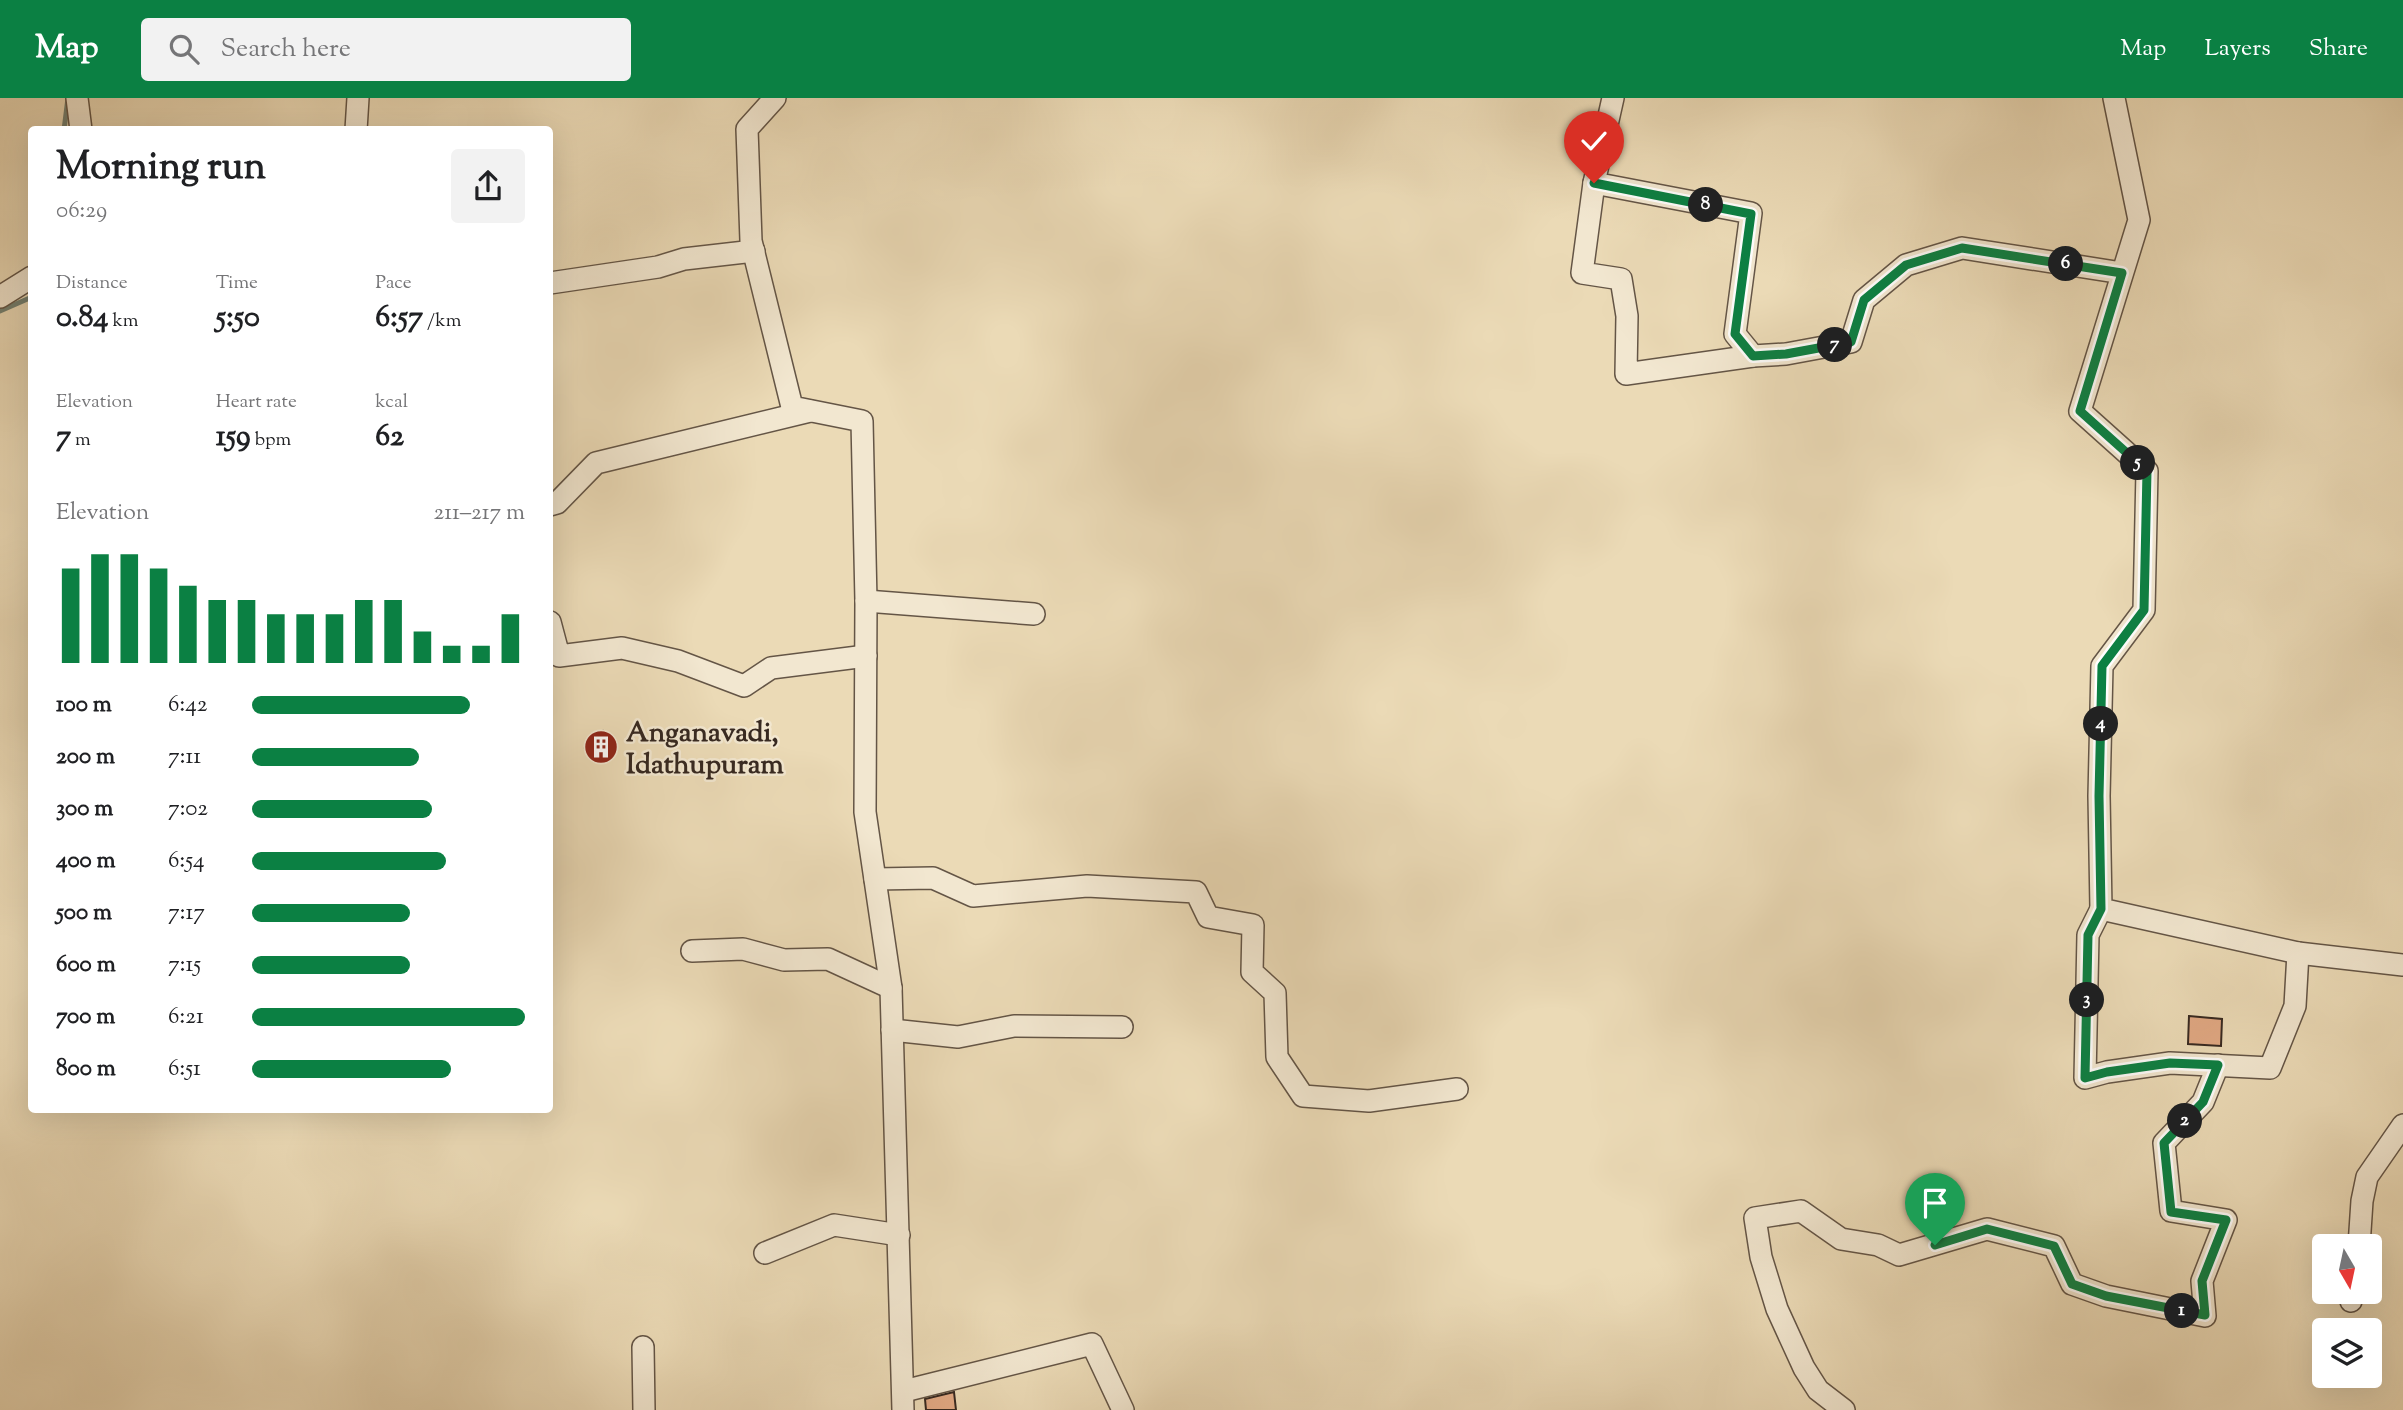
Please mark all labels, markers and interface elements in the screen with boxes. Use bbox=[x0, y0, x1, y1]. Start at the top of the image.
search box bbox=[141, 18, 631, 81]
text: Map bbox=[35, 25, 99, 73]
icon: search bbox=[165, 30, 203, 68]
text: Search here bbox=[221, 31, 351, 68]
text: Map bbox=[2120, 32, 2166, 66]
text: Layers bbox=[2204, 32, 2271, 66]
text: Share bbox=[2309, 32, 2368, 66]
pin bbox=[1564, 111, 1624, 183]
icon: check bbox=[1575, 122, 1613, 160]
text: Morning run bbox=[56, 142, 266, 196]
button: share bbox=[451, 149, 525, 223]
pin: 8 bbox=[1688, 188, 1724, 222]
text: 8 bbox=[1701, 191, 1710, 218]
text: 06:29 bbox=[56, 195, 107, 228]
pin: 6 bbox=[2048, 246, 2084, 282]
text: 6 bbox=[2061, 250, 2070, 277]
text: Distance bbox=[56, 270, 128, 297]
text: Time bbox=[216, 270, 258, 297]
text: Pace bbox=[375, 270, 412, 297]
text: 0.84 bbox=[56, 297, 108, 340]
text: 5:50 bbox=[216, 297, 260, 340]
text: 6:57 bbox=[375, 297, 423, 340]
text: km bbox=[108, 308, 139, 335]
text: /km bbox=[423, 308, 461, 335]
pin: 7 bbox=[1818, 328, 1853, 362]
text: 7 bbox=[1830, 331, 1839, 358]
text: Elevation bbox=[56, 389, 133, 416]
text: Heart rate bbox=[216, 389, 297, 416]
text: kcal bbox=[375, 389, 408, 416]
text: 7 bbox=[56, 416, 71, 459]
text: 159 bbox=[216, 416, 251, 459]
text: 62 bbox=[375, 416, 404, 459]
text: m bbox=[71, 427, 91, 454]
text: bpm bbox=[251, 427, 291, 454]
pin: 5 bbox=[2120, 446, 2156, 480]
text: 5 bbox=[2134, 449, 2141, 476]
text: Elevation bbox=[56, 497, 149, 530]
text: 211–217 m bbox=[434, 497, 525, 530]
text: 100 m bbox=[56, 689, 112, 722]
text: 6:42 bbox=[168, 689, 208, 722]
pin: 4 bbox=[2084, 706, 2118, 742]
text: 4 bbox=[2096, 710, 2105, 737]
place label: Anganavadi, Idathupuram bbox=[626, 714, 785, 786]
building icon: Anganavadi, Idathupuram bbox=[582, 728, 620, 766]
text: 200 m bbox=[56, 741, 115, 774]
text: 7:11 bbox=[168, 741, 201, 774]
text: 300 m bbox=[56, 793, 113, 826]
text: 7:02 bbox=[168, 793, 208, 826]
text: 400 m bbox=[56, 845, 116, 878]
text: 6:54 bbox=[168, 845, 205, 878]
text: 500 m bbox=[56, 897, 112, 930]
text: 7:17 bbox=[168, 897, 205, 930]
text: 600 m bbox=[56, 949, 116, 982]
text: 7:15 bbox=[168, 949, 201, 982]
pin: 3 bbox=[2070, 982, 2104, 1018]
text: 3 bbox=[2083, 986, 2090, 1013]
text: 700 m bbox=[56, 1001, 115, 1034]
text: 6:21 bbox=[168, 1001, 204, 1034]
text: 800 m bbox=[56, 1053, 116, 1086]
text: 6:51 bbox=[168, 1053, 201, 1086]
pin: 2 bbox=[2168, 1104, 2202, 1138]
text: 2 bbox=[2180, 1107, 2189, 1134]
pin bbox=[1905, 1173, 1965, 1245]
icon: arrive bbox=[1916, 1184, 1954, 1222]
north arrow bbox=[2312, 1234, 2382, 1304]
map controls bbox=[2312, 1234, 2382, 1388]
pin: 1 bbox=[2164, 1294, 2200, 1328]
text: 1 bbox=[2178, 1297, 2185, 1324]
button: layers bbox=[2312, 1318, 2382, 1388]

